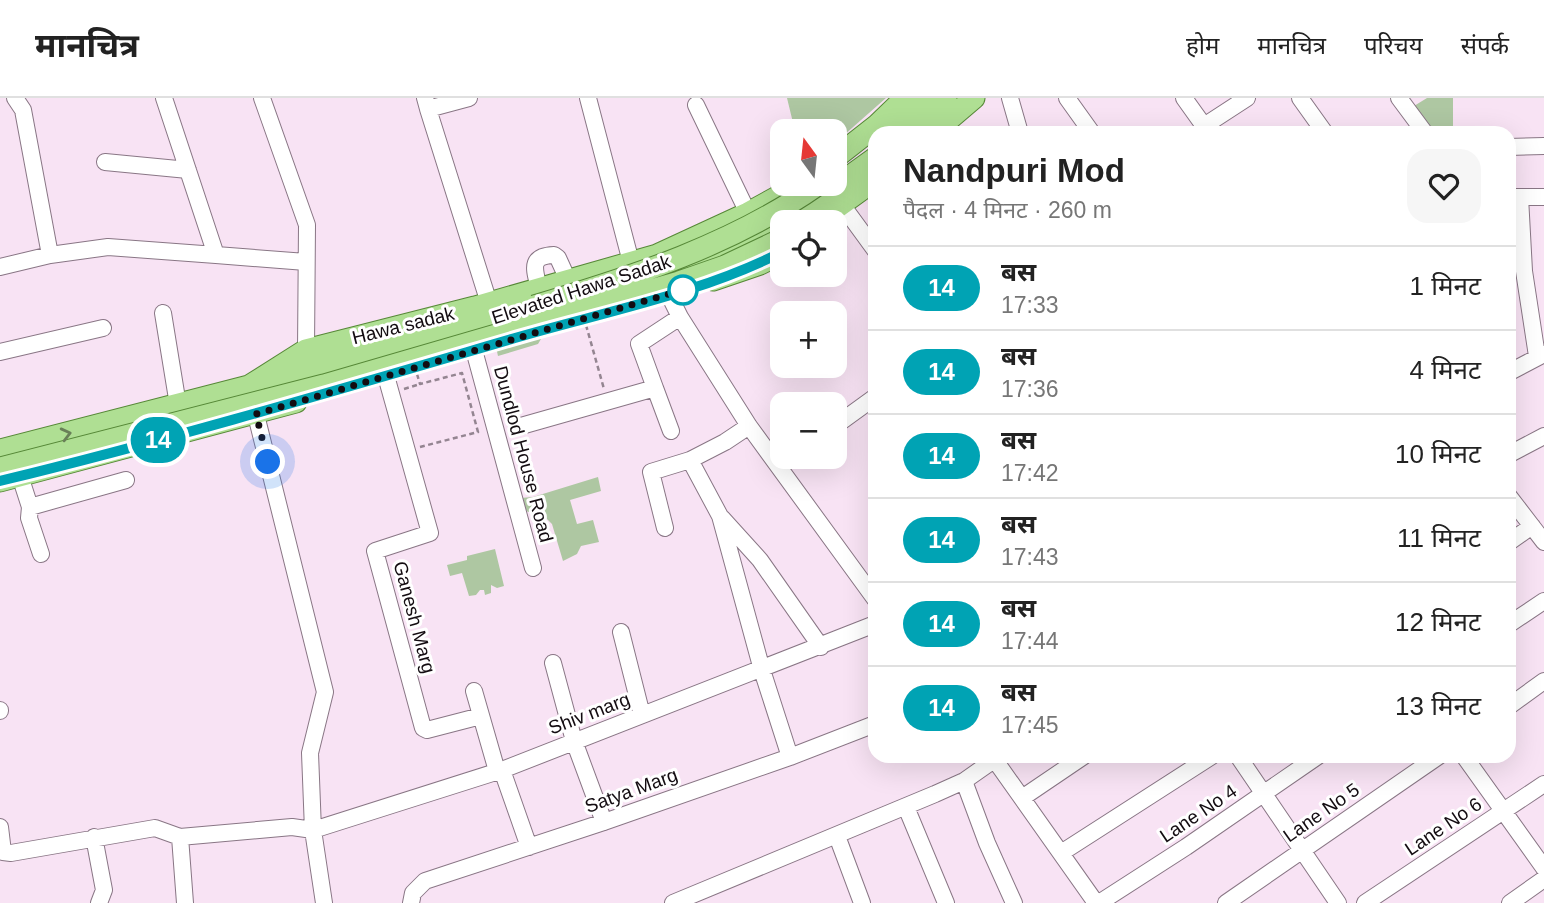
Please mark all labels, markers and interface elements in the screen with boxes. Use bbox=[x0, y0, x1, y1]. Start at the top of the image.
text: मानचित्र bbox=[35, 27, 139, 64]
text: होम bbox=[1186, 32, 1219, 59]
text: मानचित्र bbox=[1257, 32, 1326, 59]
text: परिचय bbox=[1364, 32, 1423, 59]
text: संपर्क bbox=[1461, 32, 1509, 59]
north arrow bbox=[770, 119, 847, 196]
map controls bbox=[770, 119, 847, 469]
button: heart bbox=[1407, 149, 1481, 223]
text: Nandpuri Mod bbox=[903, 152, 1125, 189]
text: पैदल · 4 मिनट · 260 m bbox=[903, 197, 1112, 223]
button: locate bbox=[770, 210, 847, 287]
street label: Elevated Hawa Sadak bbox=[489, 250, 674, 328]
text: बस bbox=[1001, 257, 1036, 287]
text: 1 मिनट bbox=[1410, 271, 1481, 301]
text: 14 bbox=[928, 274, 955, 301]
unlabelled marker bbox=[668, 275, 698, 305]
text: 17:33 bbox=[1001, 292, 1059, 318]
button: + bbox=[770, 301, 847, 378]
street label: Hawa sadak bbox=[350, 303, 457, 348]
text: बस bbox=[1001, 341, 1036, 371]
text: 4 मिनट bbox=[1410, 355, 1481, 385]
text: 14 bbox=[928, 358, 955, 385]
street label: Dundlod House Road bbox=[490, 364, 557, 545]
text: 17:36 bbox=[1001, 376, 1059, 402]
button: − bbox=[770, 392, 847, 469]
line badge: 14 bbox=[127, 417, 190, 463]
text: बस bbox=[1001, 425, 1036, 455]
text: 14 bbox=[145, 426, 171, 453]
one-way arrow bbox=[60, 427, 72, 442]
text: 10 मिनट bbox=[1395, 439, 1481, 469]
text: 14 bbox=[928, 442, 955, 469]
your location bbox=[250, 444, 285, 479]
text: 17:42 bbox=[1001, 460, 1059, 486]
text: बस bbox=[1001, 509, 1036, 539]
text: 11 मिनट bbox=[1397, 523, 1481, 553]
text: 14 bbox=[928, 526, 955, 553]
text: 17:43 bbox=[1001, 544, 1059, 570]
street label: Ganesh Marg bbox=[389, 559, 440, 675]
text: बस bbox=[1001, 593, 1036, 623]
text: 12 मिनट bbox=[1395, 607, 1481, 637]
text: 14 bbox=[928, 610, 955, 637]
text: 17:44 bbox=[1001, 628, 1059, 654]
text: बस bbox=[1001, 677, 1036, 707]
street label: Shiv marg bbox=[545, 688, 633, 739]
text: 13 मिनट bbox=[1395, 691, 1481, 721]
text: 14 bbox=[928, 694, 955, 721]
text: 17:45 bbox=[1001, 712, 1059, 738]
street label: Satya Marg bbox=[582, 764, 680, 817]
street label: Lane No 5 bbox=[1279, 779, 1363, 846]
street label: Lane No 4 bbox=[1156, 780, 1241, 847]
street label: Lane No 6 bbox=[1401, 793, 1485, 860]

